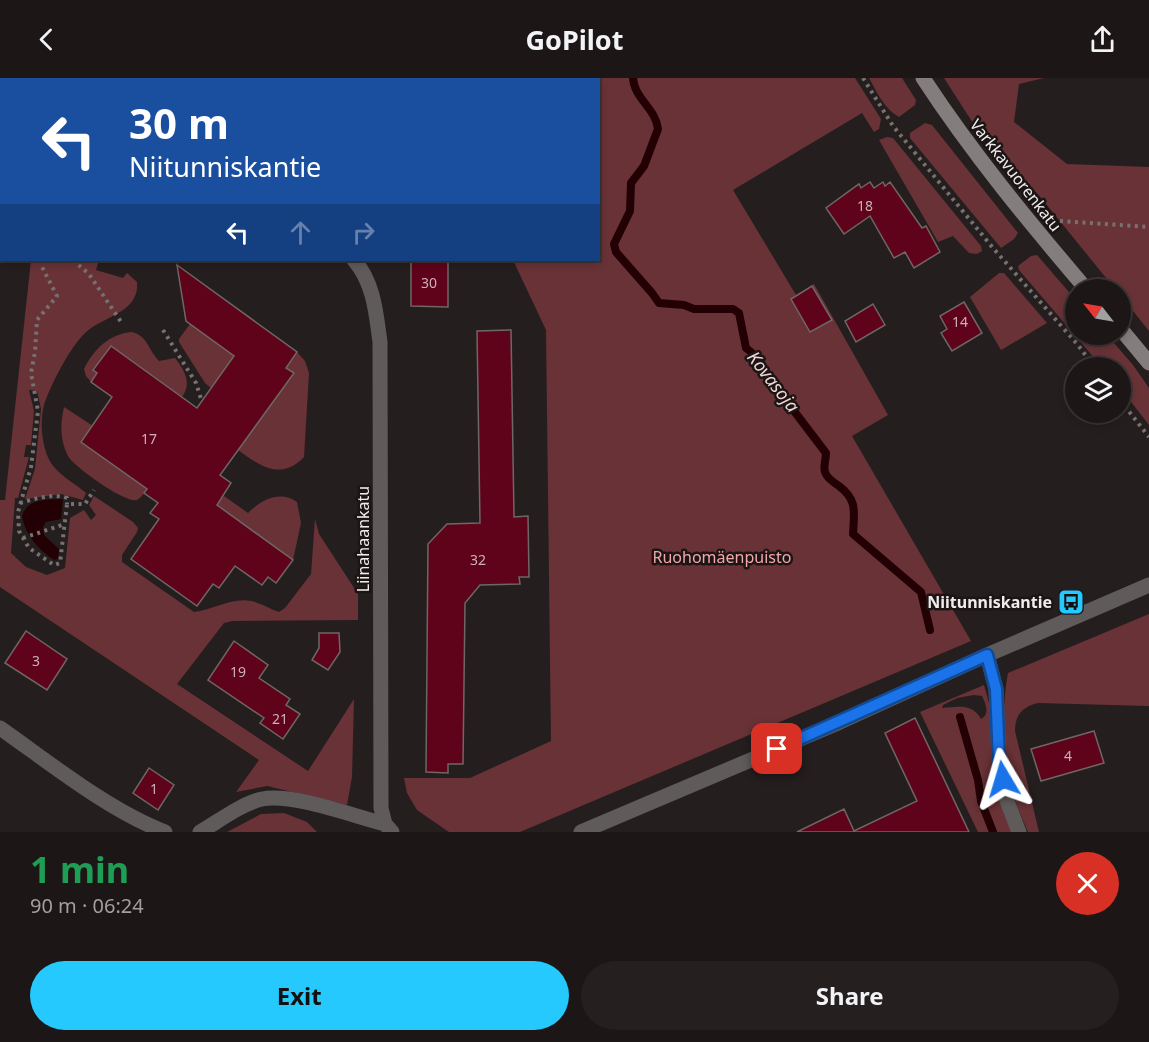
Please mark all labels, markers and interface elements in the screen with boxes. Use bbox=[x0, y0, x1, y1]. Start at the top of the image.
text: GoPilot bbox=[526, 21, 623, 58]
icon: back bbox=[30, 23, 63, 56]
icon: share bbox=[1086, 23, 1119, 56]
text: 30 m bbox=[129, 94, 229, 151]
icon: left bbox=[30, 102, 108, 180]
street label: Varkkavuorenkatu bbox=[965, 114, 1067, 236]
text: Niitunniskantie bbox=[129, 148, 321, 185]
house number: 18 bbox=[857, 196, 873, 215]
icon: left bbox=[221, 216, 254, 249]
icon: ahead bbox=[284, 216, 317, 249]
icon: right bbox=[347, 216, 380, 249]
house number: 30 bbox=[421, 273, 437, 292]
north arrow bbox=[1065, 279, 1131, 345]
map controls bbox=[1065, 279, 1131, 423]
house number: 14 bbox=[952, 312, 968, 331]
water label: Kovasoja bbox=[742, 346, 805, 417]
button: layers bbox=[1065, 357, 1131, 423]
house number: 17 bbox=[141, 429, 157, 448]
street label: Liinahaankatu bbox=[352, 486, 374, 592]
park label: Ruohomäenpuisto bbox=[653, 546, 791, 568]
house number: 32 bbox=[470, 550, 486, 569]
bus stop icon: Niitunniskantie bbox=[1056, 587, 1086, 617]
place label: Niitunniskantie bbox=[927, 591, 1052, 613]
house number: 3 bbox=[32, 651, 40, 670]
house number: 19 bbox=[230, 662, 246, 681]
house number: 21 bbox=[272, 709, 288, 728]
pin bbox=[751, 723, 802, 774]
icon: arrive bbox=[760, 732, 793, 765]
house number: 4 bbox=[1064, 746, 1072, 765]
position arrow bbox=[971, 747, 1035, 811]
house number: 1 bbox=[150, 779, 158, 798]
text: 1 min bbox=[30, 845, 129, 894]
button: close bbox=[1056, 852, 1119, 915]
text: 90 m · 06:24 bbox=[30, 892, 144, 919]
button: Exit bbox=[30, 961, 569, 1030]
button: Share bbox=[581, 961, 1119, 1030]

